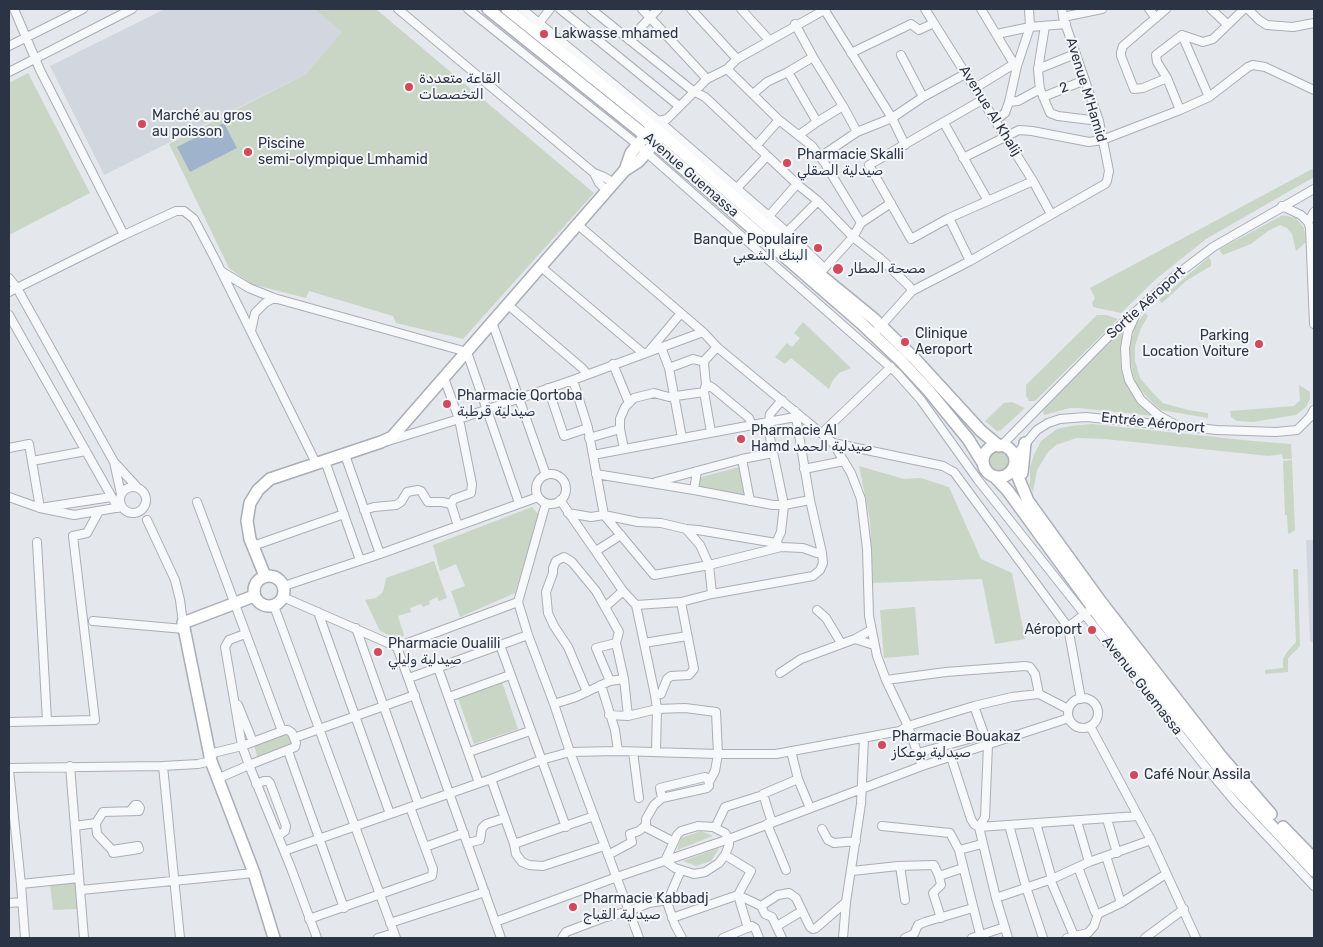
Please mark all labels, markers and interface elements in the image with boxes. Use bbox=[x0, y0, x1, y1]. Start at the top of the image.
place label: Lakwasse mhamed bbox=[554, 26, 678, 42]
marker: Lakwasse mhamed bbox=[538, 28, 550, 40]
street label: Avenue M'Hamid bbox=[1062, 36, 1110, 144]
street label: Avenue Al Khalij bbox=[955, 63, 1025, 159]
place label: القاعة متعددة التخصصات bbox=[419, 71, 501, 104]
street label: 2 bbox=[1057, 79, 1071, 97]
marker: القاعة متعددة التخصصات bbox=[403, 81, 415, 93]
place label: Marché au gros au poisson bbox=[152, 108, 252, 140]
marker: Marché au gros au poisson bbox=[136, 118, 148, 130]
street label: Avenue Guemassa bbox=[640, 129, 742, 221]
place label: Piscine semi-olympique Lmhamid bbox=[258, 136, 428, 168]
marker: Piscine semi-olympique Lmhamid bbox=[242, 146, 254, 158]
place label: Pharmacie Skalli صيدلية الصقلي bbox=[797, 147, 904, 180]
marker: Pharmacie Skalli صيدلية الصقلي bbox=[781, 157, 793, 169]
place label: Banque Populaire البنك الشعبي bbox=[693, 232, 808, 264]
marker: Banque Populaire البنك الشعبي bbox=[812, 242, 824, 254]
place label: مصحة المطار bbox=[849, 261, 926, 277]
marker: مصحة المطار bbox=[831, 262, 845, 276]
street label: Sortie Aéroport bbox=[1103, 263, 1189, 343]
place label: Clinique Aeroport bbox=[915, 326, 973, 358]
place label: Parking Location Voiture bbox=[1142, 328, 1249, 361]
marker: Clinique Aeroport bbox=[899, 336, 911, 348]
marker: Parking Location Voiture bbox=[1253, 338, 1265, 350]
place label: Pharmacie Qortoba صيدلية قرطبة bbox=[457, 388, 583, 421]
marker: Pharmacie Qortoba صيدلية قرطبة bbox=[441, 398, 453, 410]
street label: Entrée Aéroport bbox=[1100, 409, 1206, 437]
place label: Pharmacie Al Hamd صيدلية الحمد bbox=[751, 423, 872, 456]
marker: Pharmacie Al Hamd صيدلية الحمد bbox=[735, 433, 747, 445]
place label: Aéroport bbox=[1024, 622, 1082, 638]
marker: Aéroport bbox=[1086, 624, 1098, 636]
street label: Avenue Guemassa bbox=[1098, 633, 1186, 739]
place label: Pharmacie Oualili صيدلية وليلي bbox=[388, 636, 500, 669]
marker: Pharmacie Oualili صيدلية وليلي bbox=[372, 646, 384, 658]
place label: Pharmacie Bouakaz صيدلية بوعكاز bbox=[892, 729, 1021, 762]
marker: Pharmacie Bouakaz صيدلية بوعكاز bbox=[876, 739, 888, 751]
place label: Café Nour Assila bbox=[1144, 767, 1251, 783]
marker: Café Nour Assila bbox=[1128, 769, 1140, 781]
place label: Pharmacie Kabbadj صيدلية القباج bbox=[583, 891, 708, 924]
marker: Pharmacie Kabbadj صيدلية القباج bbox=[567, 901, 579, 913]

